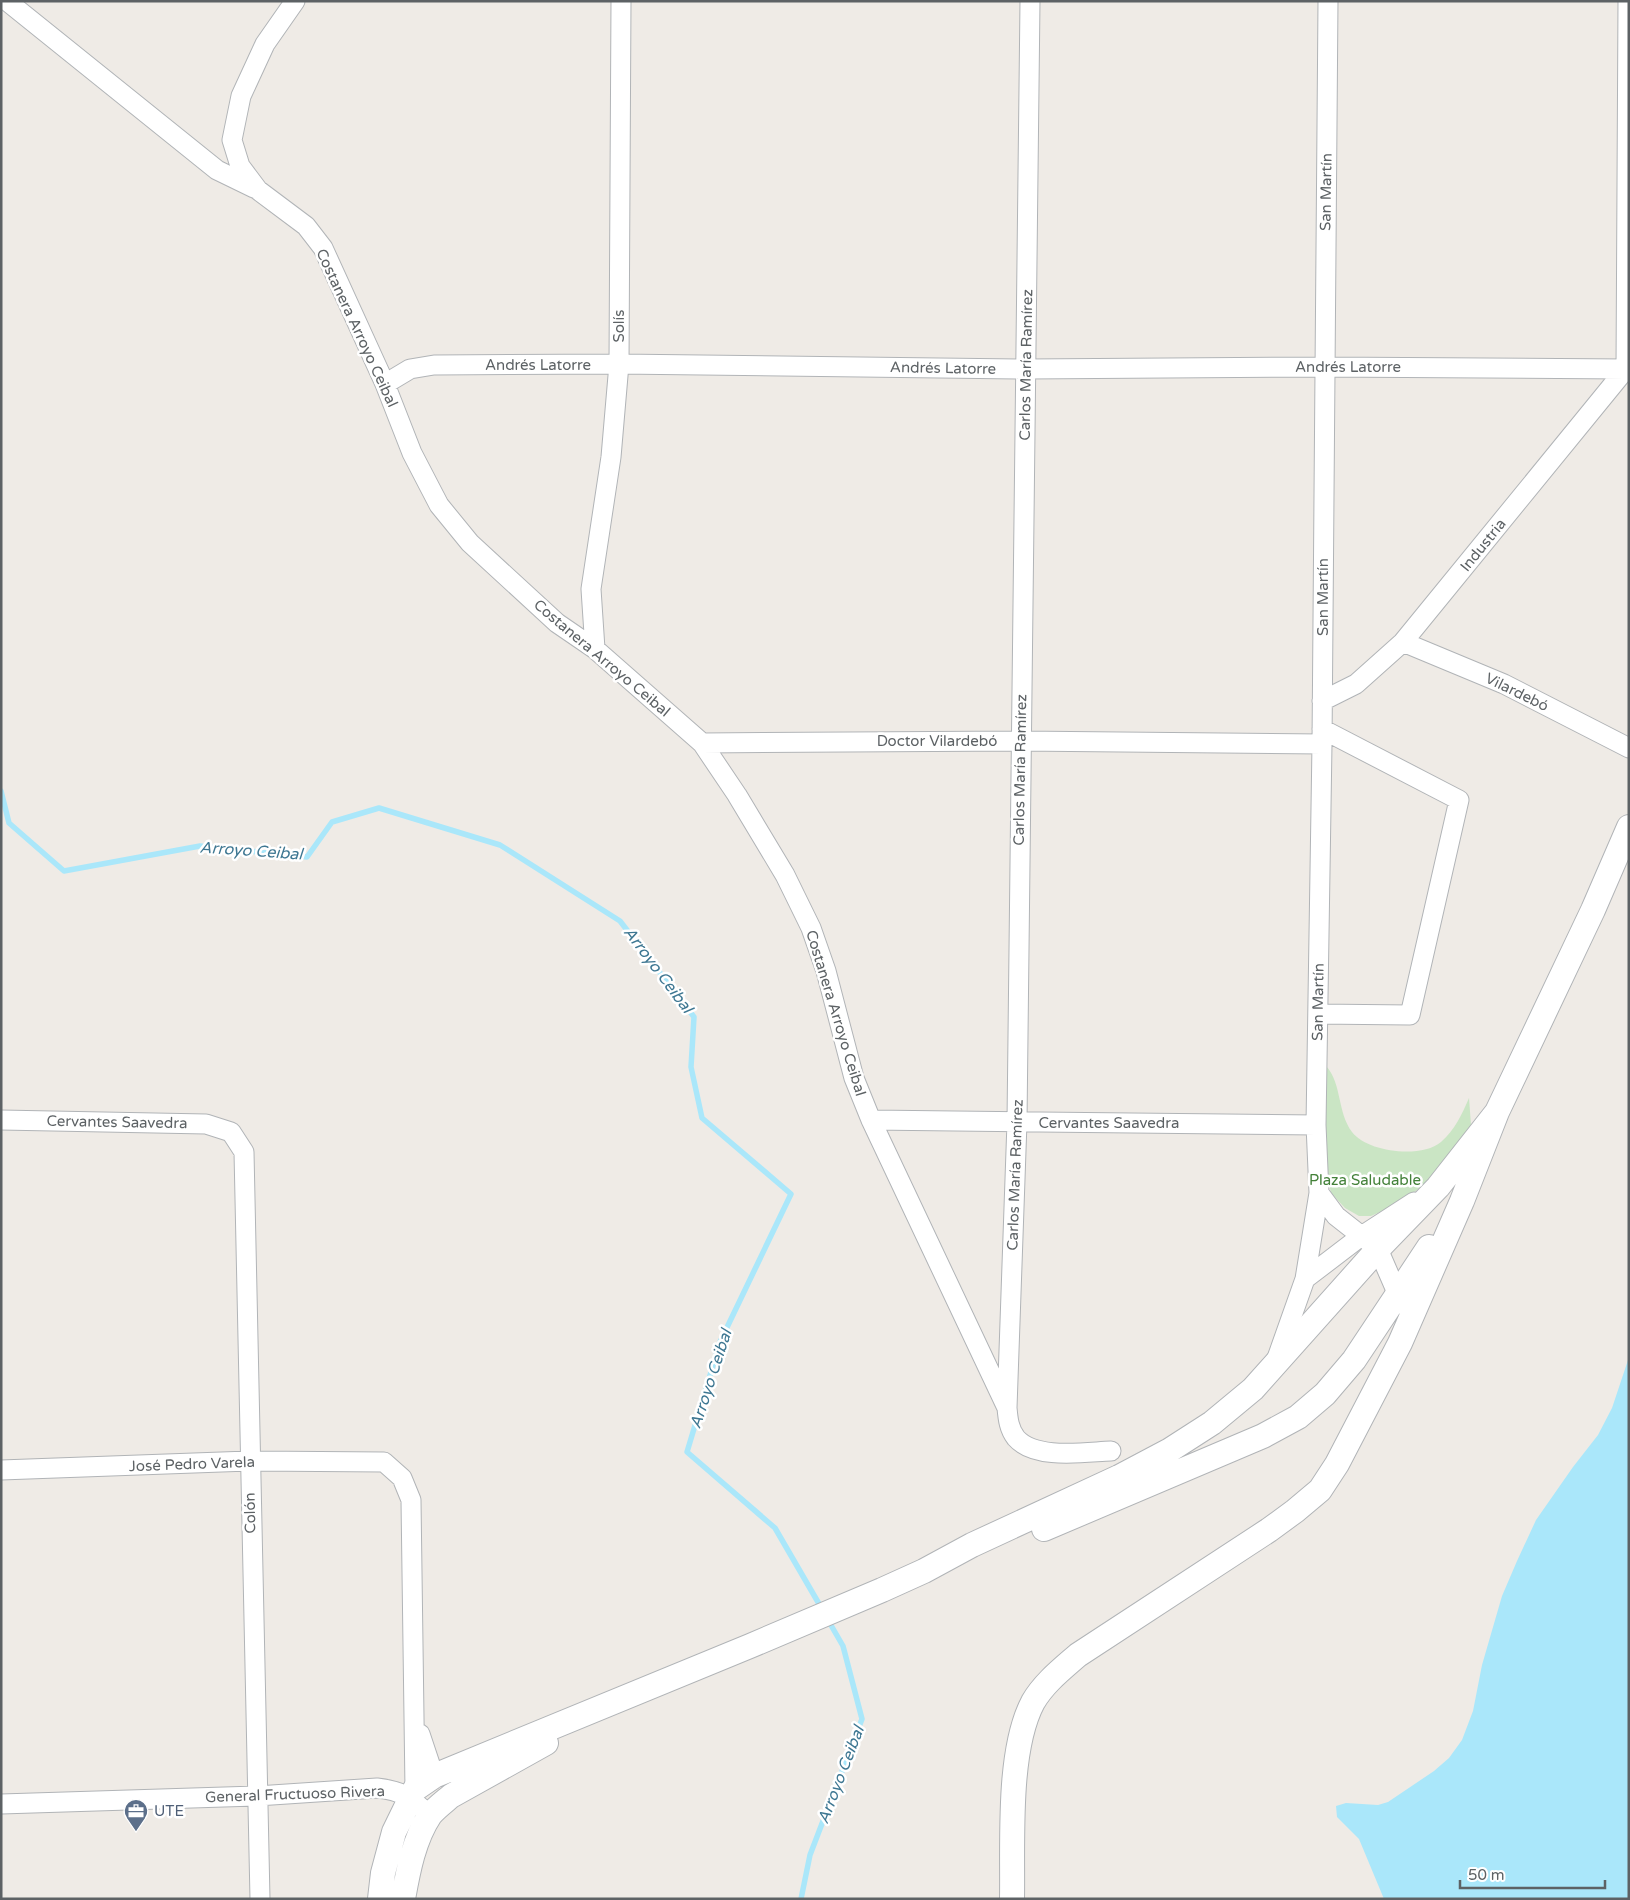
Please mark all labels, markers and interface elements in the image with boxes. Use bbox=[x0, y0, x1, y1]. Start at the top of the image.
street label: San Martín bbox=[1316, 153, 1336, 231]
street label: Costanera Arroyo Ceibal bbox=[312, 246, 402, 410]
street label: Carlos María Ramírez bbox=[1016, 289, 1036, 441]
street label: Solís bbox=[610, 309, 628, 343]
street label: Andrés Latorre bbox=[485, 356, 591, 374]
street label: Andrés Latorre bbox=[890, 358, 996, 378]
street label: Andrés Latorre bbox=[1295, 358, 1401, 376]
street label: Industria bbox=[1456, 515, 1510, 575]
street label: San Martín bbox=[1314, 558, 1332, 636]
street label: Costanera Arroyo Ceibal bbox=[530, 596, 674, 720]
street label: Vilardebó bbox=[1482, 669, 1552, 715]
street label: Carlos María Ramírez bbox=[1010, 694, 1030, 846]
street label: Doctor Vilardebó bbox=[877, 732, 997, 750]
water label: Arroyo Ceibal bbox=[199, 837, 305, 865]
water label: Arroyo Ceibal bbox=[619, 923, 698, 1019]
street label: Costanera Arroyo Ceibal bbox=[802, 928, 870, 1098]
street label: San Martín bbox=[1308, 963, 1328, 1041]
street label: Carlos María Ramírez bbox=[1003, 1099, 1027, 1251]
street label: Cervantes Saavedra bbox=[46, 1112, 188, 1132]
street label: Cervantes Saavedra bbox=[1039, 1114, 1179, 1132]
park label: Plaza Saludable bbox=[1309, 1171, 1421, 1189]
water label: Arroyo Ceibal bbox=[686, 1325, 737, 1431]
street label: José Pedro Varela bbox=[129, 1453, 255, 1475]
street label: Colón bbox=[241, 1492, 259, 1534]
water label: Arroyo Ceibal bbox=[813, 1722, 869, 1827]
street label: General Fructuoso Rivera bbox=[205, 1782, 385, 1806]
office icon: UTE bbox=[123, 1798, 149, 1832]
place label: UTE bbox=[154, 1802, 184, 1820]
scale bar bbox=[1460, 1858, 1605, 1890]
text: 50 m bbox=[1468, 1866, 1505, 1884]

